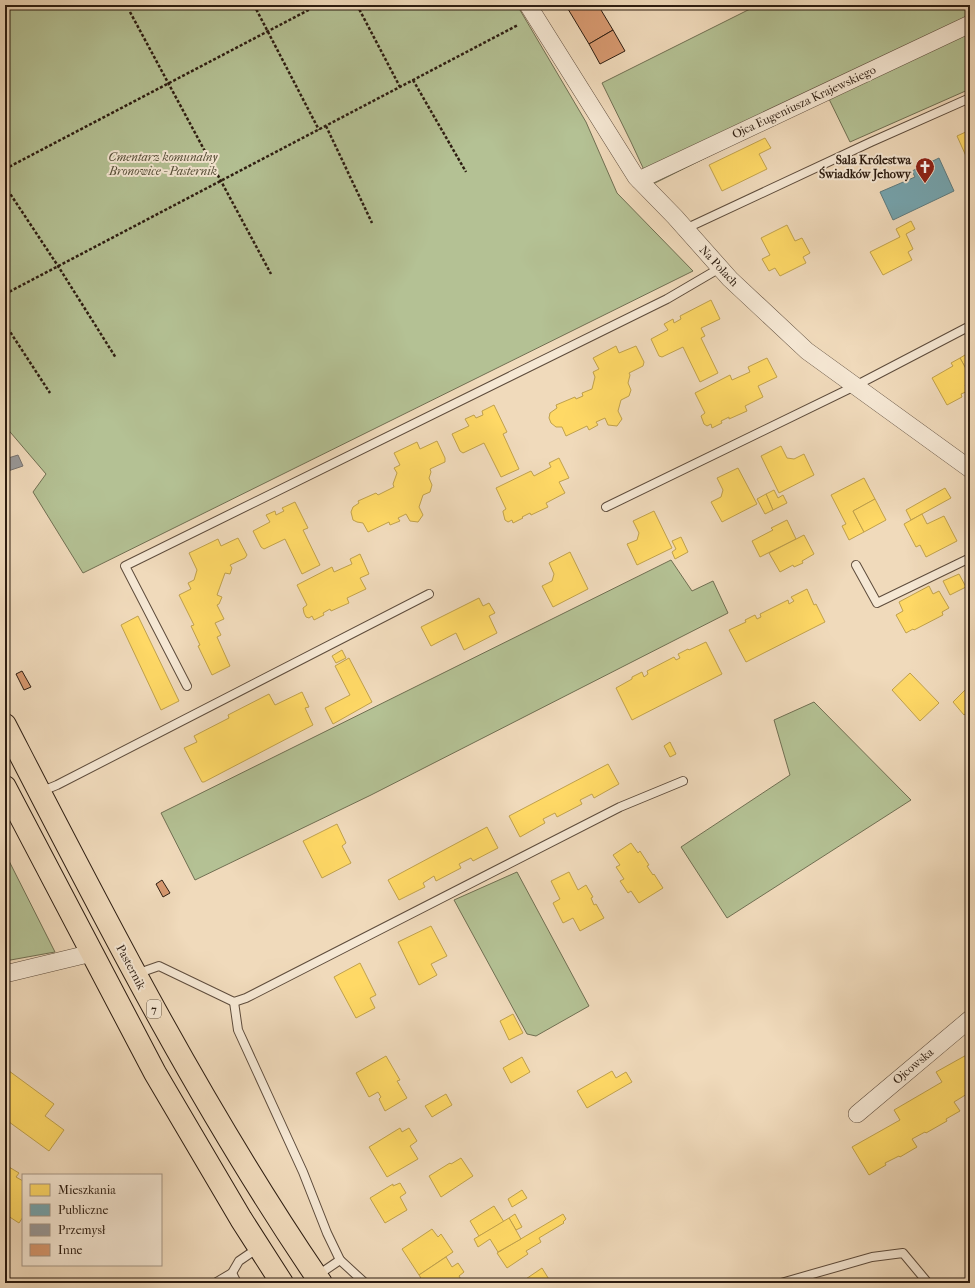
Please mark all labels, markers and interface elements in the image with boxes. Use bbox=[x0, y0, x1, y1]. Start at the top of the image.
street label: Ojca Eugeniusza Krajewskiego bbox=[730, 62, 878, 142]
park label: Cmentarz komunalny Bronowice - Pasternik bbox=[108, 150, 218, 178]
place label: Sala Królestwa Świadków Jehowy bbox=[819, 153, 912, 182]
church icon: Sala Królestwa Świadków Jehowy bbox=[914, 156, 936, 184]
street label: Na Polach bbox=[697, 243, 742, 290]
street label: Pasternik bbox=[113, 942, 149, 993]
road number: 7 bbox=[147, 1000, 161, 1018]
street label: Ojcowska bbox=[890, 1045, 937, 1087]
legend bbox=[22, 1174, 162, 1266]
text: Mieszkania bbox=[58, 1183, 116, 1197]
text: Publiczne bbox=[58, 1203, 108, 1217]
text: Przemysł bbox=[58, 1223, 106, 1237]
text: Inne bbox=[58, 1243, 83, 1257]

